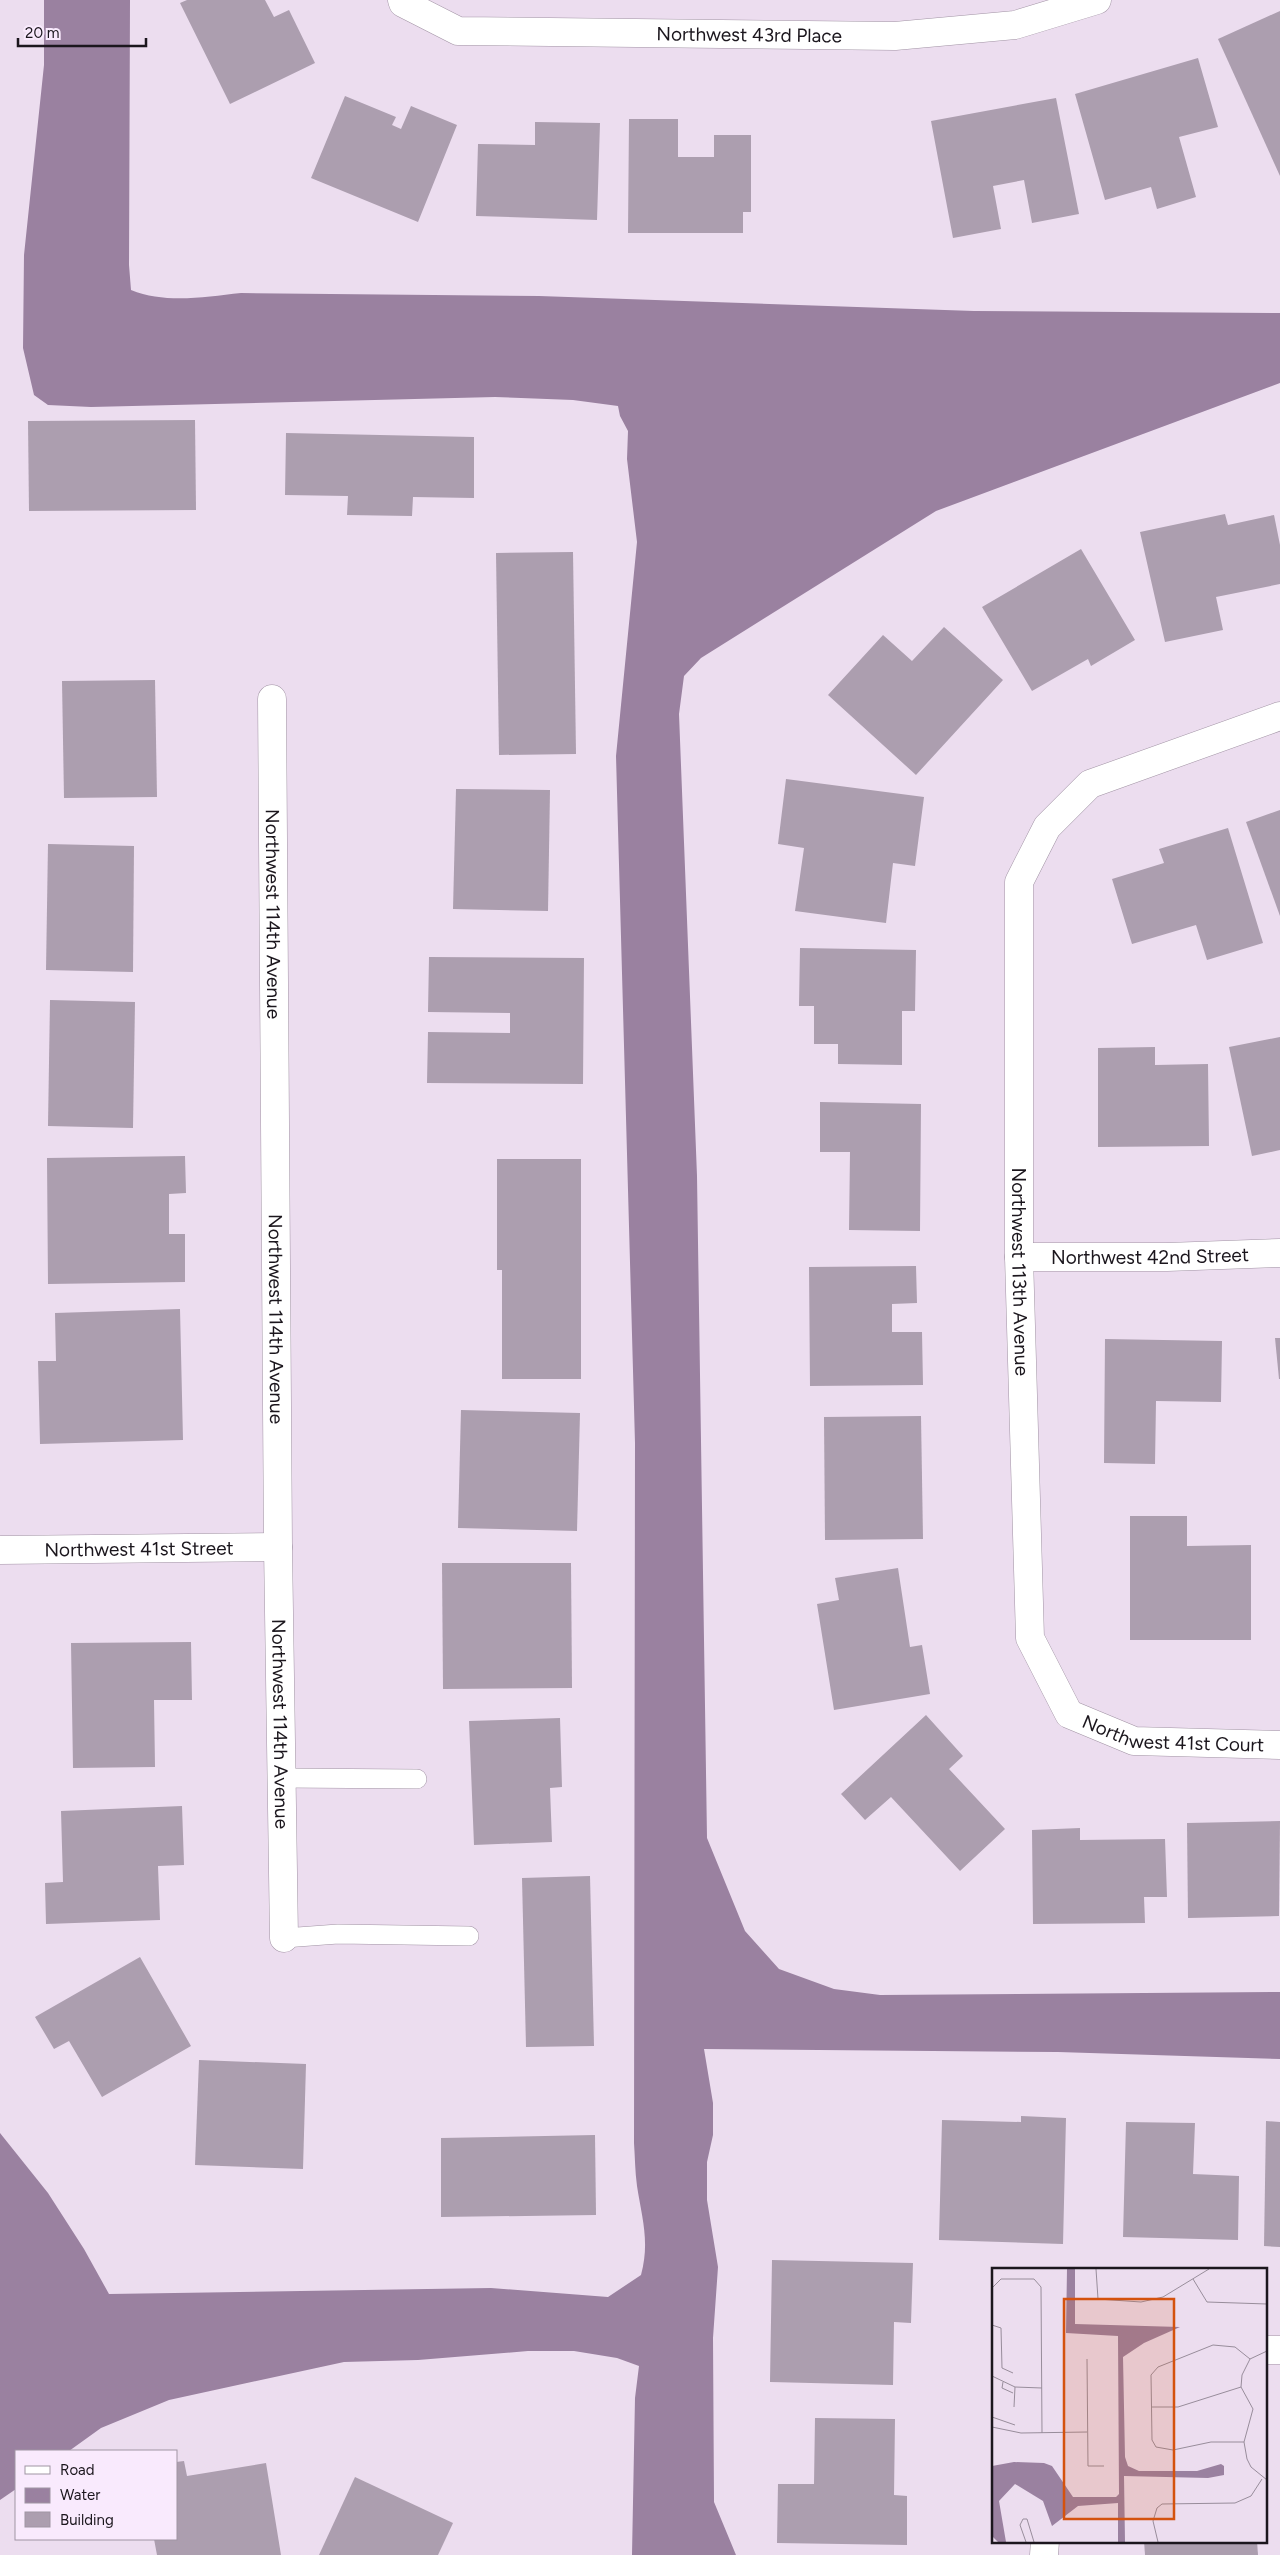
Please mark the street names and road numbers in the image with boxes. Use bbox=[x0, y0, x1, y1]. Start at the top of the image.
street label: Northwest 43rd Place bbox=[656, 22, 842, 47]
street label: Northwest 114th Avenue bbox=[261, 809, 286, 1019]
street label: Northwest 113th Avenue bbox=[1008, 1167, 1034, 1376]
street label: Northwest 114th Avenue bbox=[264, 1214, 289, 1424]
street label: Northwest 42nd Street bbox=[1051, 1243, 1249, 1269]
street label: Northwest 41st Street bbox=[44, 1536, 234, 1561]
street label: Northwest 114th Avenue bbox=[268, 1619, 294, 1829]
street label: Northwest 41st Court bbox=[1079, 1709, 1264, 1756]

